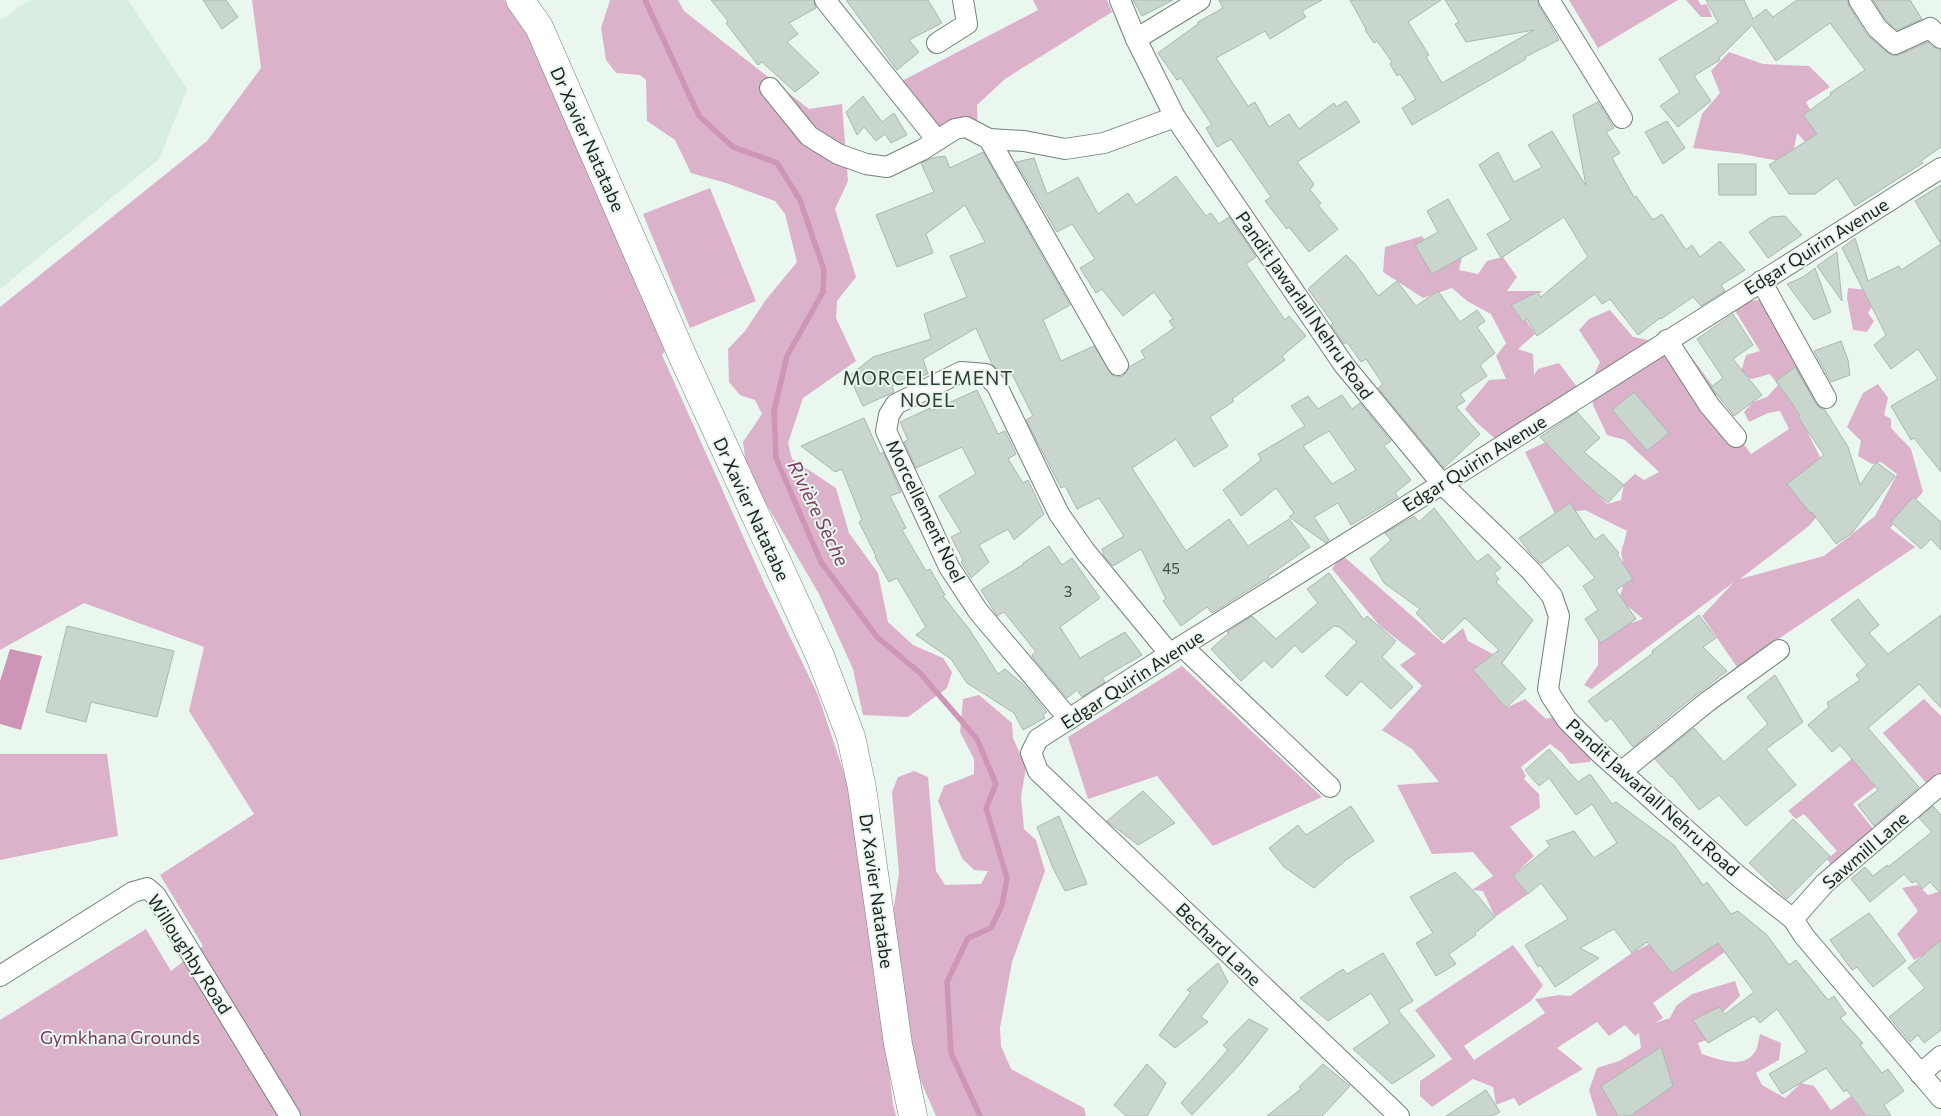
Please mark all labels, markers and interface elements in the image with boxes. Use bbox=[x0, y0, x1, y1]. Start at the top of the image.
street label: Dr Xavier Natatabe bbox=[546, 63, 630, 215]
street label: Edgar Quirin Avenue bbox=[1740, 193, 1892, 299]
street label: Pandit Jawarlall Nehru Road bbox=[1232, 207, 1378, 403]
district label: MORCELLEMENT NOEL bbox=[842, 366, 1014, 411]
street label: Edgar Quirin Avenue bbox=[1398, 410, 1550, 516]
street label: Dr Xavier Natatabe bbox=[709, 434, 795, 584]
street label: Morcellement Noel bbox=[882, 436, 970, 586]
water label: Rivière Sèche bbox=[784, 456, 854, 570]
house number: 45 bbox=[1162, 559, 1180, 577]
house number: 3 bbox=[1064, 582, 1072, 600]
street label: Edgar Quirin Avenue bbox=[1057, 625, 1207, 733]
street label: Pandit Jawarlall Nehru Road bbox=[1562, 714, 1744, 880]
street label: Sawmill Lane bbox=[1818, 807, 1912, 893]
street label: Dr Xavier Natatabe bbox=[855, 812, 899, 970]
street label: Willoughby Road bbox=[143, 890, 237, 1018]
street label: Bechard Lane bbox=[1172, 898, 1266, 990]
park label: Gymkhana Grounds bbox=[40, 1026, 200, 1048]

